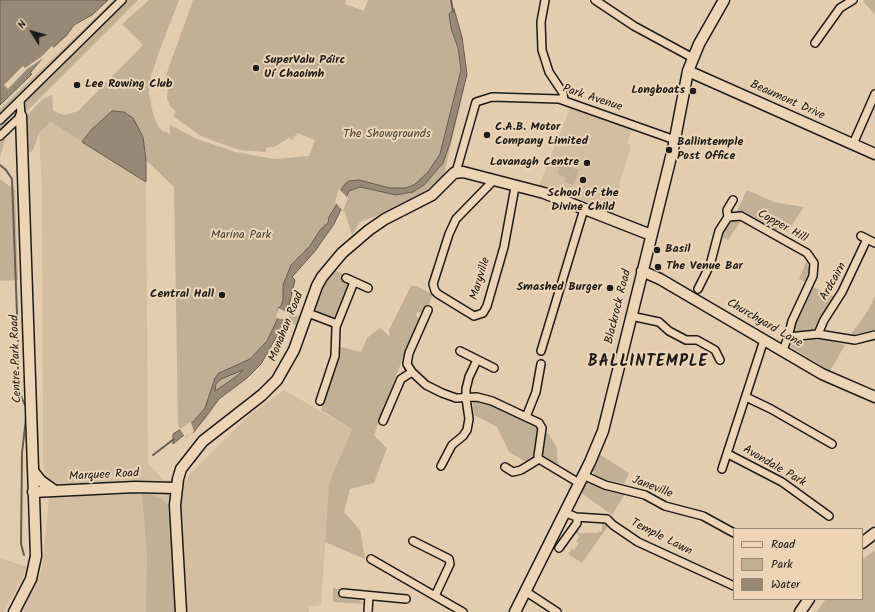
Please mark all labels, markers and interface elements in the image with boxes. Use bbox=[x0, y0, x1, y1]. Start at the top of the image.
north arrow bbox=[12, 12, 52, 52]
text: N bbox=[13, 17, 32, 33]
place label: SuperValu Páirc Uí Chaoimh bbox=[264, 54, 345, 82]
marker: SuperValu Páirc Uí Chaoimh bbox=[251, 63, 261, 73]
place label: Lee Rowing Club bbox=[85, 78, 172, 92]
street label: Beaumont Drive bbox=[747, 78, 827, 124]
marker: Lee Rowing Club bbox=[72, 80, 82, 90]
street label: Park Avenue bbox=[560, 83, 624, 115]
place label: Longboats bbox=[631, 84, 685, 98]
marker: Longboats bbox=[688, 86, 698, 96]
place label: C.A.B. Motor Company Limited bbox=[495, 121, 588, 149]
park label: The Showgrounds bbox=[343, 128, 431, 142]
marker: C.A.B. Motor Company Limited bbox=[482, 130, 492, 140]
place label: Ballintemple Post Office bbox=[677, 136, 743, 164]
marker: Ballintemple Post Office bbox=[664, 145, 674, 155]
place label: Lavanagh Centre bbox=[490, 156, 579, 170]
marker: Lavanagh Centre bbox=[582, 158, 592, 168]
marker: School of the Divine Child bbox=[578, 175, 588, 185]
place label: School of the Divine Child bbox=[547, 187, 619, 215]
street label: Copper Hill bbox=[754, 207, 810, 247]
park label: Marina Park bbox=[211, 229, 271, 243]
place label: Basil bbox=[665, 243, 691, 257]
marker: Basil bbox=[652, 245, 662, 255]
street label: Maryville bbox=[468, 256, 494, 302]
place label: The Venue Bar bbox=[666, 260, 743, 274]
street label: Ardcairn bbox=[818, 260, 850, 304]
marker: The Venue Bar bbox=[653, 262, 663, 272]
street label: Blackrock Road bbox=[603, 268, 635, 346]
place label: Smashed Burger bbox=[516, 281, 602, 295]
marker: Smashed Burger bbox=[605, 283, 615, 293]
place label: Central Hall bbox=[150, 288, 214, 302]
marker: Central Hall bbox=[217, 290, 227, 300]
street label: Monahan Road bbox=[266, 290, 308, 364]
street label: Churchyard Lane bbox=[724, 296, 804, 352]
street label: Centre Park Road bbox=[8, 315, 26, 403]
district label: BALLINTEMPLE bbox=[588, 353, 708, 373]
street label: Avondale Park bbox=[740, 443, 808, 491]
street label: Marquee Road bbox=[69, 467, 139, 485]
street label: Janeville bbox=[630, 474, 674, 502]
street label: Temple Lawn bbox=[628, 516, 694, 560]
legend bbox=[733, 528, 863, 600]
text: Road bbox=[771, 535, 795, 554]
text: Park bbox=[771, 555, 793, 574]
text: Water bbox=[771, 575, 800, 594]

